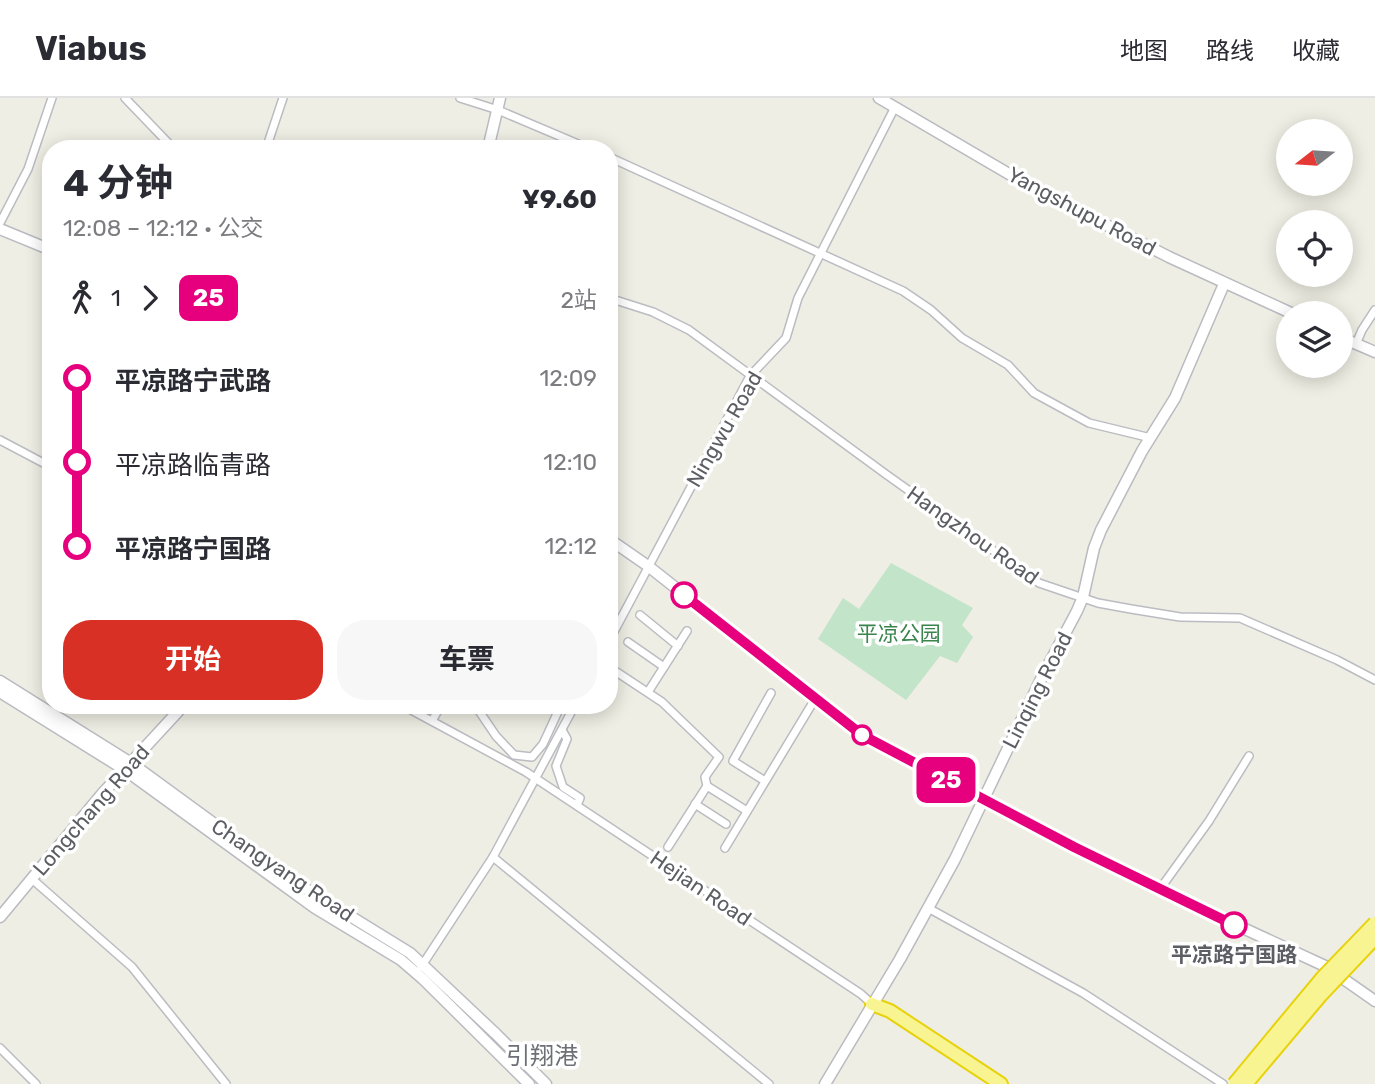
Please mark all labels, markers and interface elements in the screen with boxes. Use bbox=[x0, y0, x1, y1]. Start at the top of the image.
text: Viabus bbox=[35, 29, 147, 68]
text: 地图 bbox=[1120, 37, 1168, 65]
text: 路线 bbox=[1206, 37, 1254, 65]
text: 收藏 bbox=[1292, 37, 1340, 65]
north arrow bbox=[1276, 119, 1353, 196]
map controls bbox=[1276, 119, 1353, 378]
text: 4 分钟 bbox=[63, 160, 173, 206]
street label: Yangshupu Road bbox=[1003, 161, 1161, 261]
text: ¥9.60 bbox=[522, 184, 597, 215]
button: locate bbox=[1276, 210, 1353, 287]
text: 12:08 – 12:12 · 公交 bbox=[63, 214, 263, 242]
icon: walk bbox=[63, 279, 101, 317]
icon: forward bbox=[131, 279, 169, 317]
text: 1 bbox=[111, 284, 121, 312]
text: 25 bbox=[193, 284, 224, 312]
text: 2站 bbox=[560, 286, 597, 314]
button: layers bbox=[1276, 301, 1353, 378]
text: 12:09 bbox=[540, 364, 597, 392]
text: 平凉路宁武路 bbox=[115, 366, 271, 397]
street label: Ningwu Road bbox=[681, 367, 767, 491]
text: 12:10 bbox=[543, 448, 597, 476]
text: 平凉路临青路 bbox=[115, 450, 271, 481]
street label: Hangzhou Road bbox=[902, 480, 1044, 590]
text: 12:12 bbox=[544, 532, 597, 560]
text: 平凉路宁国路 bbox=[115, 534, 271, 565]
unlabelled marker bbox=[671, 582, 697, 608]
button: 开始 bbox=[63, 620, 323, 700]
button: 车票 bbox=[337, 620, 597, 700]
park label: 平凉公园 bbox=[857, 621, 941, 646]
street label: Linqing Road bbox=[997, 628, 1077, 752]
unlabelled marker bbox=[852, 725, 872, 745]
street label: Longchang Road bbox=[27, 740, 155, 880]
line badge: 25 bbox=[914, 757, 978, 803]
text: 25 bbox=[930, 766, 962, 794]
street label: Changyang Road bbox=[207, 813, 359, 927]
street label: Hejian Road bbox=[646, 845, 756, 931]
marker: 平凉路宁国路 bbox=[1221, 912, 1247, 938]
place label: 平凉路宁国路 bbox=[1171, 942, 1297, 967]
district label: 引翔港 bbox=[506, 1042, 578, 1070]

